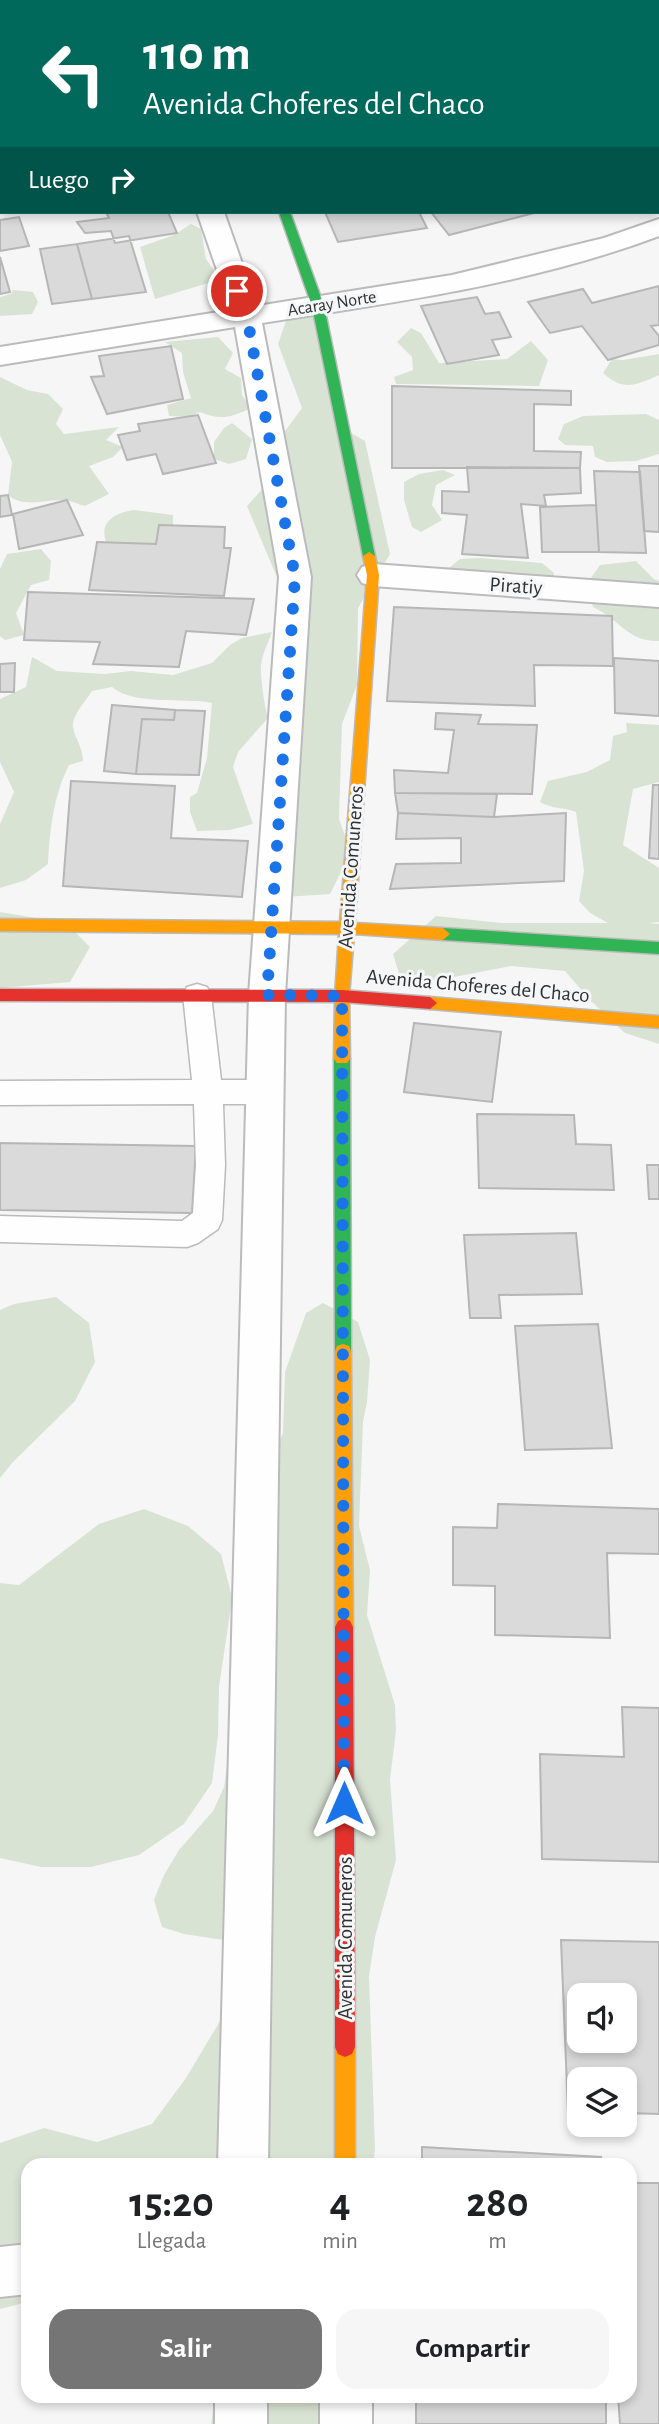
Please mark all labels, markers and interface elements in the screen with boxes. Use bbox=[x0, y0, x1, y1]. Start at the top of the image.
icon: left bbox=[28, 28, 119, 119]
text: 110 m bbox=[143, 30, 251, 79]
text: Avenida Choferes del Chaco bbox=[143, 88, 485, 120]
icon: right bbox=[103, 161, 141, 199]
text: Luego bbox=[28, 167, 89, 193]
pin bbox=[207, 261, 267, 321]
icon: arrive bbox=[218, 272, 256, 310]
street label: Acaray Norte bbox=[286, 288, 378, 320]
street label: Piratiy bbox=[489, 574, 543, 598]
street label: Avenida Comuneros bbox=[335, 785, 367, 949]
street label: Avenida Choferes del Chaco bbox=[365, 966, 591, 1006]
position arrow bbox=[307, 1766, 381, 1840]
street label: Avenida Comuneros bbox=[335, 1856, 356, 2020]
map controls bbox=[567, 1983, 637, 2137]
button: sound bbox=[567, 1983, 637, 2053]
button: layers bbox=[567, 2067, 637, 2137]
text: 15:20 bbox=[129, 2182, 214, 2224]
text: 4 bbox=[329, 2182, 351, 2224]
text: 280 bbox=[466, 2182, 529, 2224]
text: Llegada bbox=[137, 2230, 206, 2253]
text: min bbox=[322, 2230, 358, 2253]
text: m bbox=[488, 2230, 507, 2253]
button: Salir bbox=[49, 2309, 322, 2389]
button: Compartir bbox=[336, 2309, 609, 2389]

